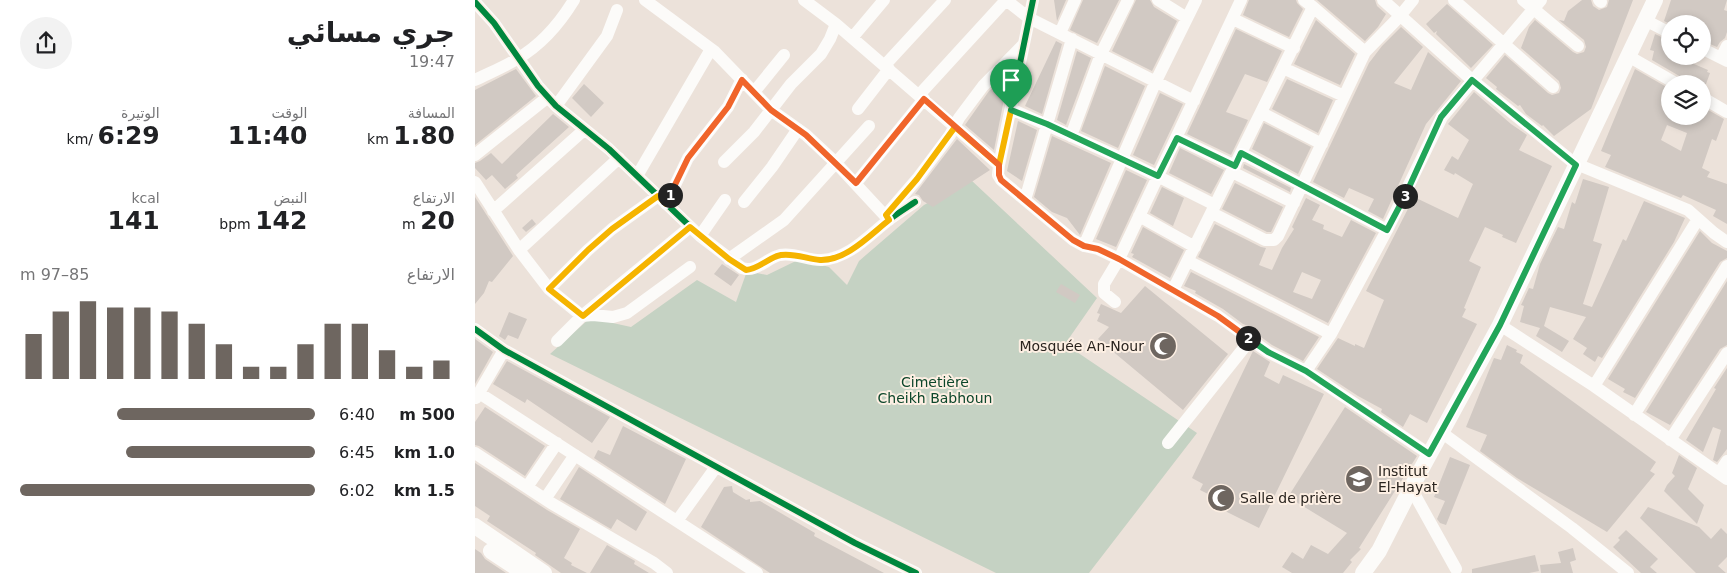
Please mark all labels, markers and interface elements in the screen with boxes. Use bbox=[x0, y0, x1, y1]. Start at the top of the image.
map controls bbox=[1661, 15, 1711, 125]
button: locate bbox=[1661, 15, 1711, 65]
text: جري مسائي bbox=[287, 16, 455, 49]
button: share bbox=[20, 17, 72, 69]
text: 19:47 bbox=[409, 52, 455, 71]
pin bbox=[990, 59, 1032, 110]
icon: arrive bbox=[997, 66, 1025, 94]
button: layers bbox=[1661, 75, 1711, 125]
text: الوتيرة bbox=[121, 105, 160, 121]
text: الوقت bbox=[272, 105, 307, 121]
text: المسافة bbox=[408, 105, 455, 121]
text: 6:29 bbox=[97, 121, 160, 150]
text: 11:40 bbox=[228, 121, 307, 150]
text: 1.80 bbox=[393, 121, 455, 150]
text: /km bbox=[67, 131, 97, 147]
text: km bbox=[367, 131, 393, 147]
pin: 1 bbox=[657, 182, 683, 208]
pin: 3 bbox=[1393, 184, 1417, 208]
text: 1 bbox=[666, 187, 675, 203]
text: 3 bbox=[1401, 188, 1410, 204]
text: kcal bbox=[131, 190, 160, 206]
text: النبض bbox=[274, 190, 307, 206]
text: الارتفاع bbox=[413, 190, 455, 206]
text: 141 bbox=[107, 206, 160, 235]
text: 142 bbox=[255, 206, 307, 235]
text: 20 bbox=[420, 206, 455, 235]
text: bpm bbox=[219, 216, 255, 232]
text: m bbox=[402, 216, 420, 232]
text: 85–97 m bbox=[20, 265, 89, 284]
text: الارتفاع bbox=[407, 265, 455, 284]
pin: 2 bbox=[1235, 326, 1261, 350]
text: 2 bbox=[1244, 330, 1253, 346]
mosque icon: Mosquée An-Nour bbox=[1148, 331, 1178, 361]
place label: Mosquée An-Nour bbox=[1019, 338, 1144, 354]
park label: Cimetière Cheikh Babhoun bbox=[878, 374, 992, 406]
text: 6:40 bbox=[339, 405, 375, 424]
text: 500 m bbox=[399, 405, 455, 424]
text: 6:45 bbox=[339, 443, 375, 462]
text: 1.0 km bbox=[394, 443, 455, 462]
place label: Institut El-Hayat bbox=[1378, 463, 1438, 495]
school or university icon: Institut El-Hayat bbox=[1344, 464, 1374, 494]
text: 6:02 bbox=[339, 481, 375, 500]
text: 1.5 km bbox=[394, 481, 455, 500]
mosque icon: Salle de prière bbox=[1206, 483, 1236, 513]
place label: Salle de prière bbox=[1240, 490, 1341, 506]

